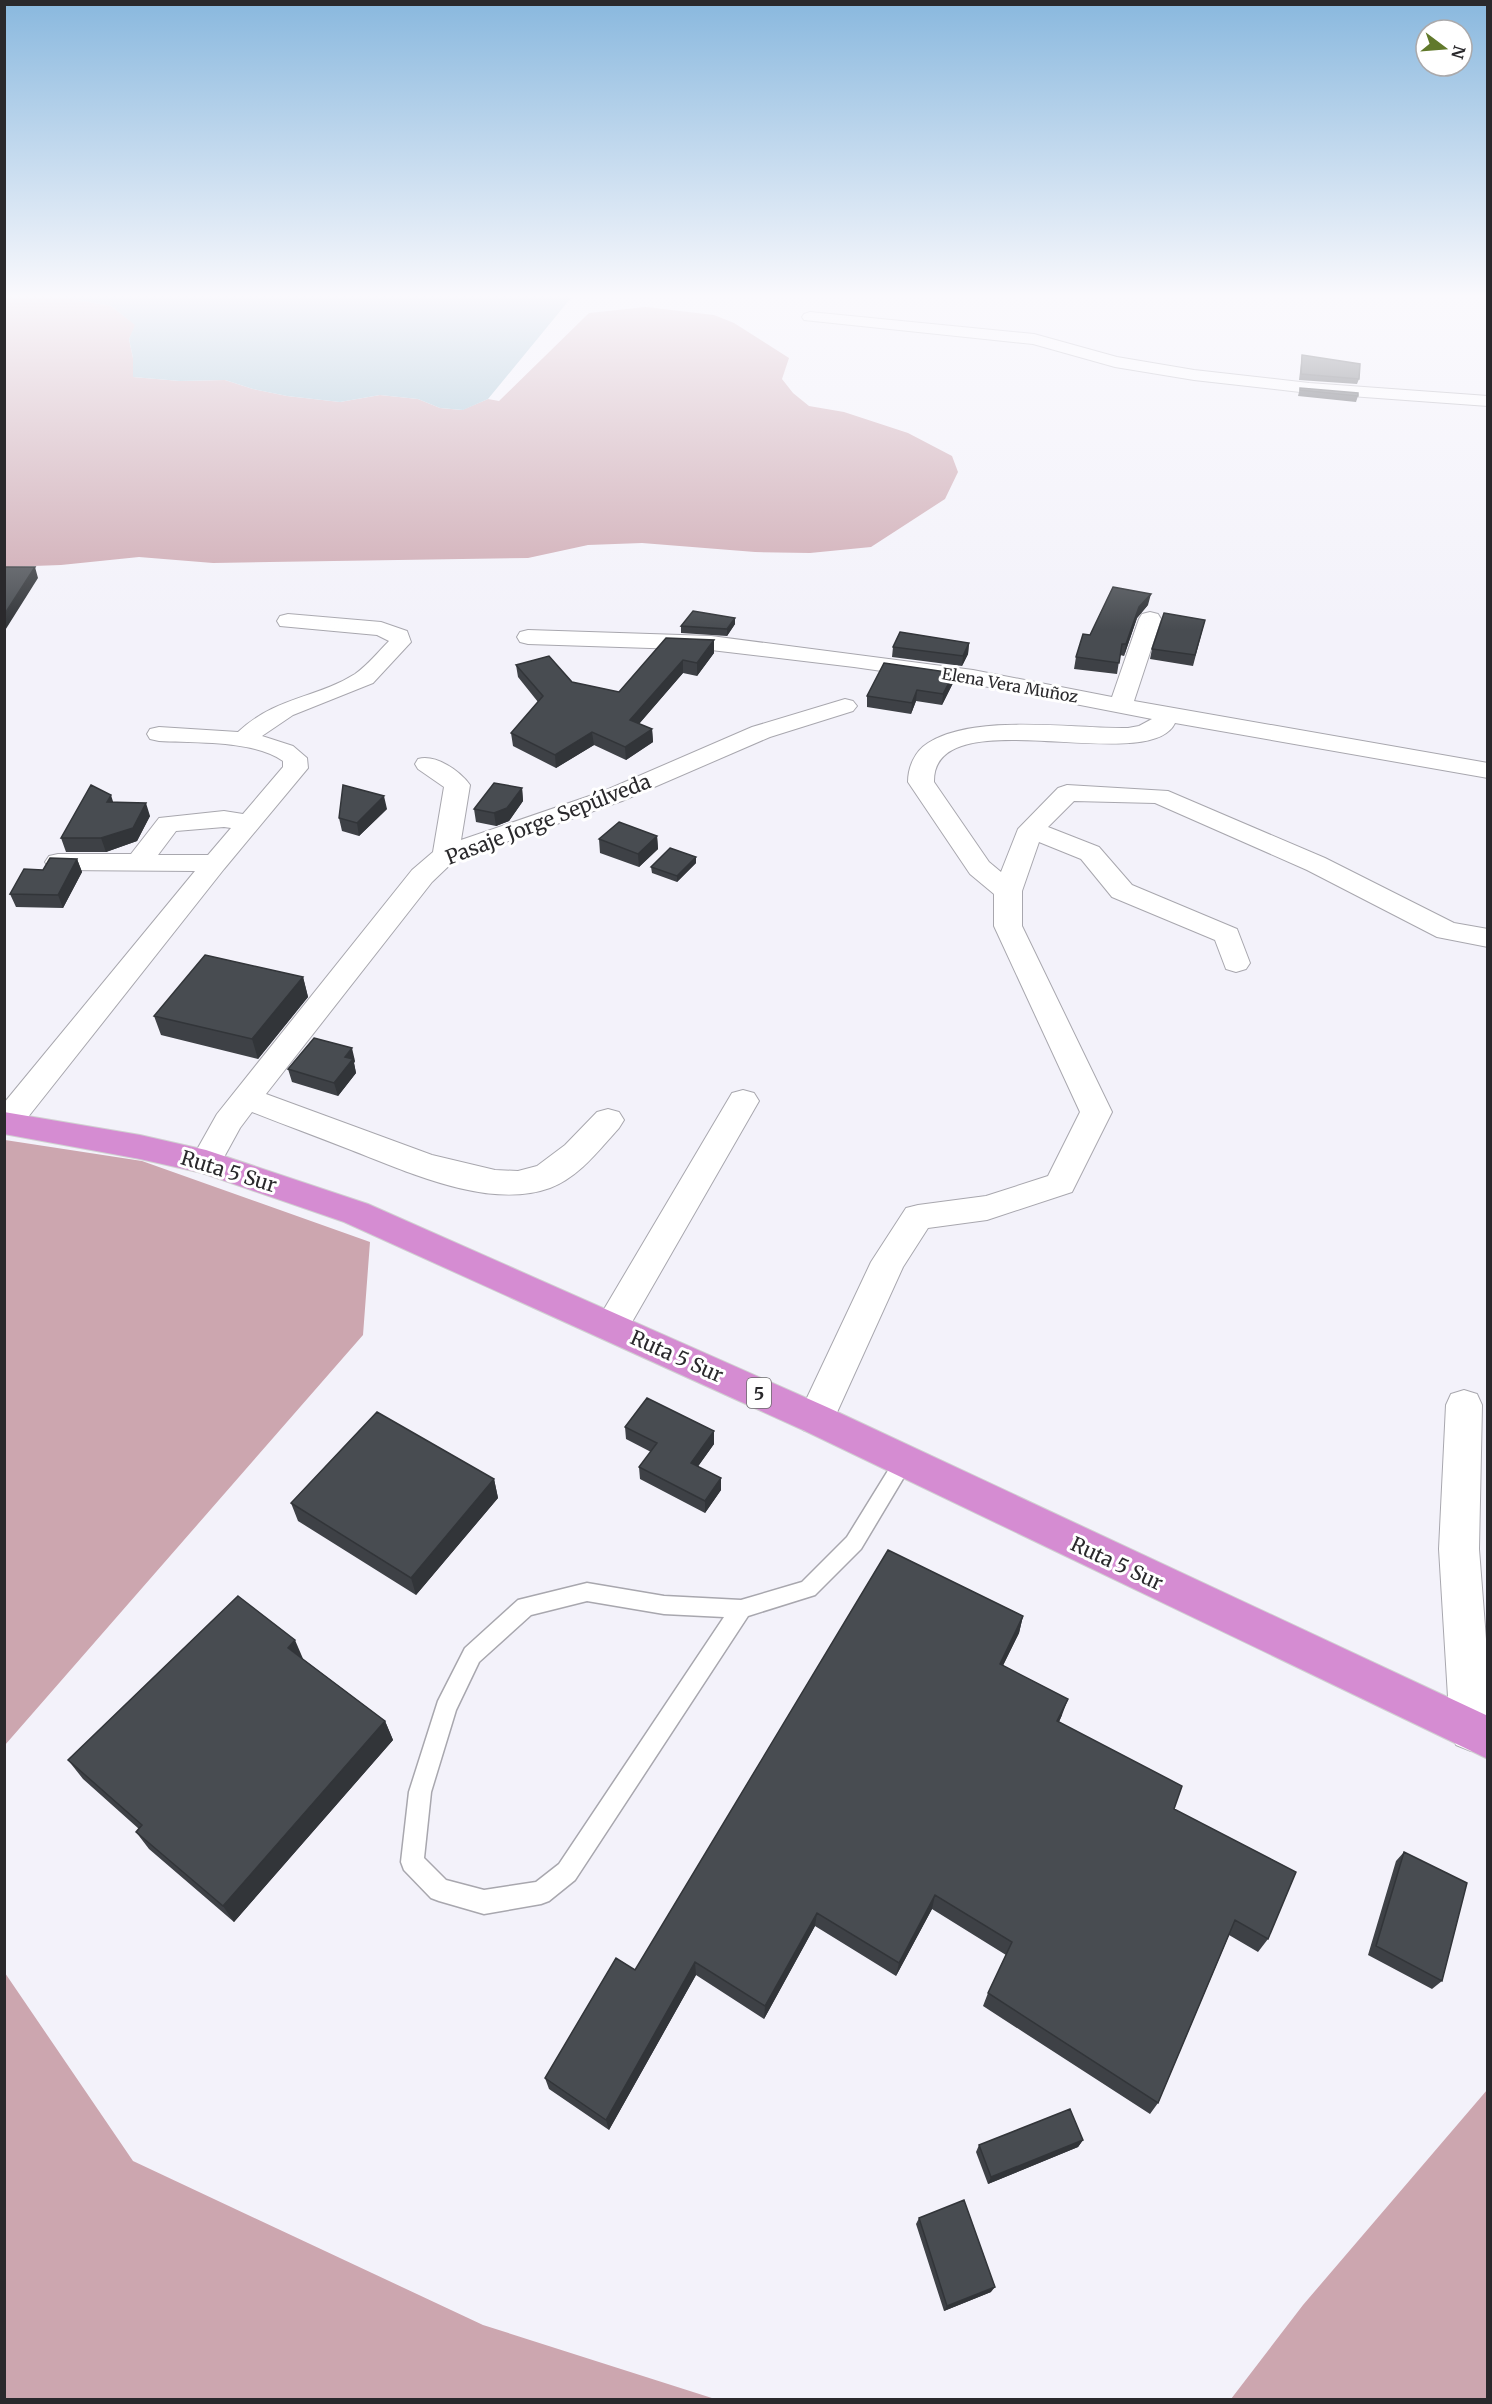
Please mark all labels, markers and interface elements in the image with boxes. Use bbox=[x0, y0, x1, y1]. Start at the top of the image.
north arrow bbox=[1414, 18, 1474, 78]
text: N bbox=[1447, 43, 1470, 61]
street label: Elena Vera Muñoz bbox=[940, 663, 1080, 707]
street label: Pasaje Jorge Sepúlveda bbox=[442, 768, 654, 870]
street label: Ruta 5 Sur bbox=[178, 1145, 280, 1197]
street label: Ruta 5 Sur bbox=[627, 1324, 727, 1388]
road number: 5 bbox=[747, 1378, 771, 1408]
street label: Ruta 5 Sur bbox=[1067, 1531, 1167, 1595]

